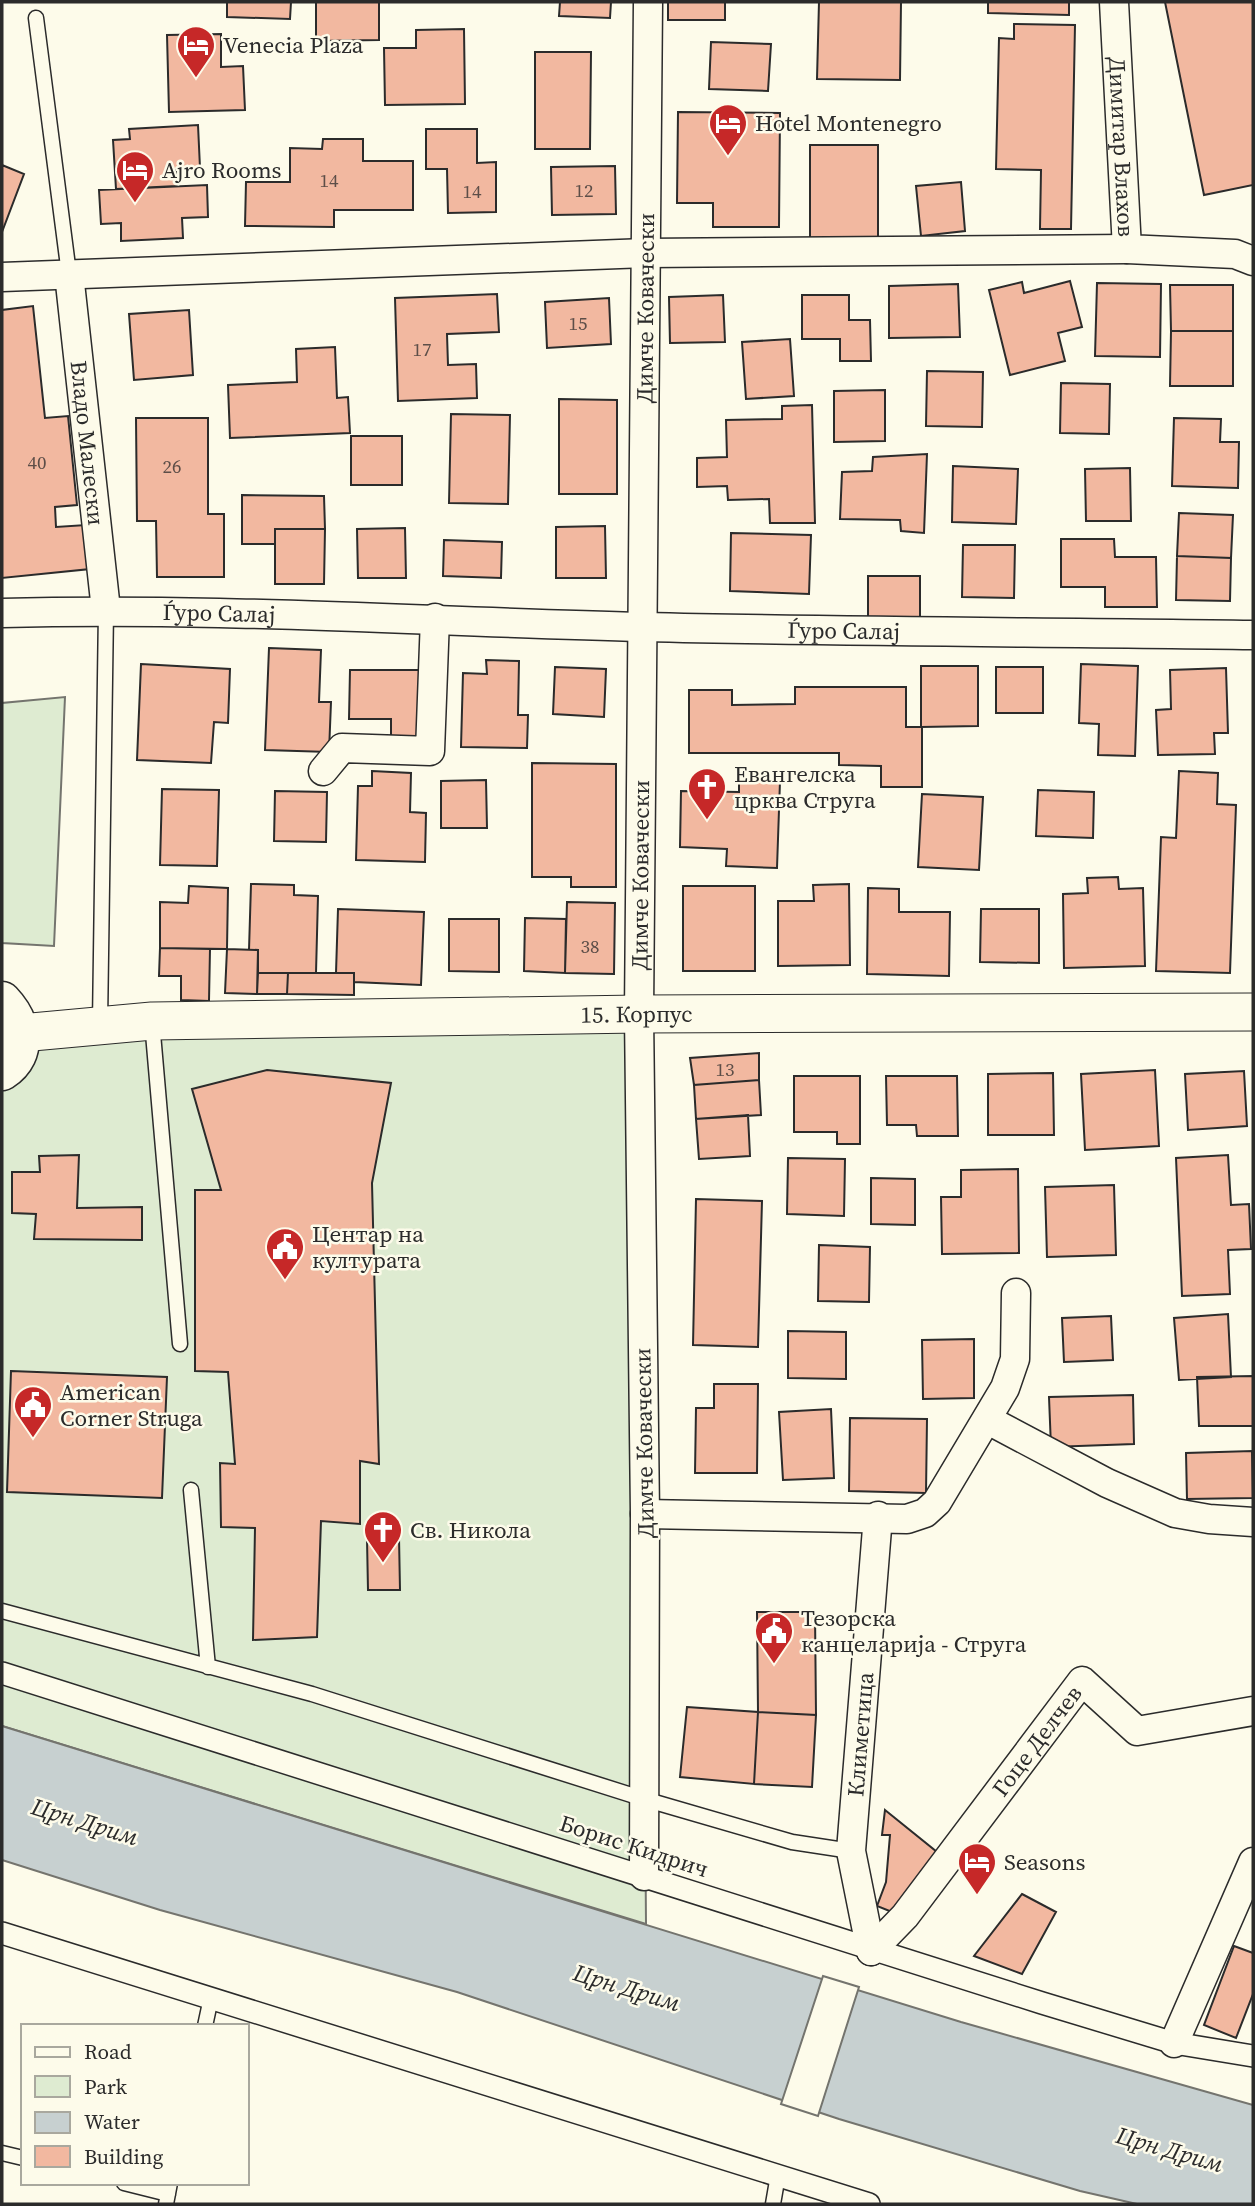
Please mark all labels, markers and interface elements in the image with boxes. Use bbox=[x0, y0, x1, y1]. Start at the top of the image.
hotel icon: Venecia Plaza bbox=[175, 24, 217, 79]
place label: Venecia Plaza bbox=[223, 29, 364, 61]
street label: Димитар Влахов bbox=[1101, 56, 1142, 238]
hotel icon: Hotel Montenegro bbox=[707, 102, 749, 157]
place label: Hotel Montenegro bbox=[755, 107, 942, 139]
hotel icon: Ajro Rooms bbox=[114, 149, 156, 204]
place label: Ajro Rooms bbox=[162, 154, 282, 186]
house number: 14 bbox=[319, 167, 339, 193]
house number: 12 bbox=[574, 177, 594, 203]
house number: 14 bbox=[462, 178, 482, 204]
street label: Димче Ковачески bbox=[628, 213, 662, 403]
house number: 15 bbox=[568, 310, 588, 336]
house number: 17 bbox=[412, 336, 432, 362]
street label: Владо Малески bbox=[63, 359, 113, 527]
house number: 40 bbox=[27, 449, 47, 475]
house number: 26 bbox=[162, 453, 182, 479]
street label: Ѓуро Салај bbox=[162, 596, 276, 630]
street label: Ѓуро Салај bbox=[787, 614, 900, 647]
place label: Евангелска црква Струга bbox=[734, 758, 876, 816]
church icon: Евангелска црква Струга bbox=[686, 766, 728, 821]
street label: Димче Ковачески bbox=[623, 780, 657, 970]
house number: 38 bbox=[580, 933, 600, 959]
street label: 15. Корпус bbox=[580, 998, 692, 1031]
house number: 13 bbox=[715, 1056, 735, 1082]
place label: Центар на културата bbox=[312, 1218, 424, 1276]
public building icon: Центар на културата bbox=[264, 1226, 306, 1281]
street label: Димче Ковачески bbox=[626, 1348, 662, 1538]
place label: American Corner Struga bbox=[60, 1376, 203, 1434]
public building icon: American Corner Struga bbox=[12, 1384, 54, 1439]
church icon: Св. Никола bbox=[362, 1509, 404, 1564]
place label: Св. Никола bbox=[410, 1514, 531, 1546]
place label: Тезорска канцеларија - Струга bbox=[801, 1602, 1027, 1660]
public building icon: Тезорска канцеларија - Струга bbox=[753, 1610, 795, 1665]
street label: Климетица bbox=[839, 1671, 881, 1798]
street label: Гоце Делчев bbox=[984, 1679, 1089, 1803]
water label: Црн Дрим bbox=[27, 1789, 142, 1853]
street label: Борис Кидрич bbox=[556, 1807, 712, 1885]
hotel icon: Seasons bbox=[956, 1841, 998, 1896]
place label: Seasons bbox=[1004, 1846, 1086, 1878]
water label: Црн Дрим bbox=[569, 1955, 684, 2019]
legend bbox=[21, 2024, 248, 2185]
text: Road bbox=[84, 2037, 132, 2066]
text: Park bbox=[84, 2072, 128, 2101]
text: Water bbox=[84, 2107, 140, 2136]
water label: Црн Дрим bbox=[1112, 2118, 1227, 2181]
text: Building bbox=[84, 2142, 163, 2171]

